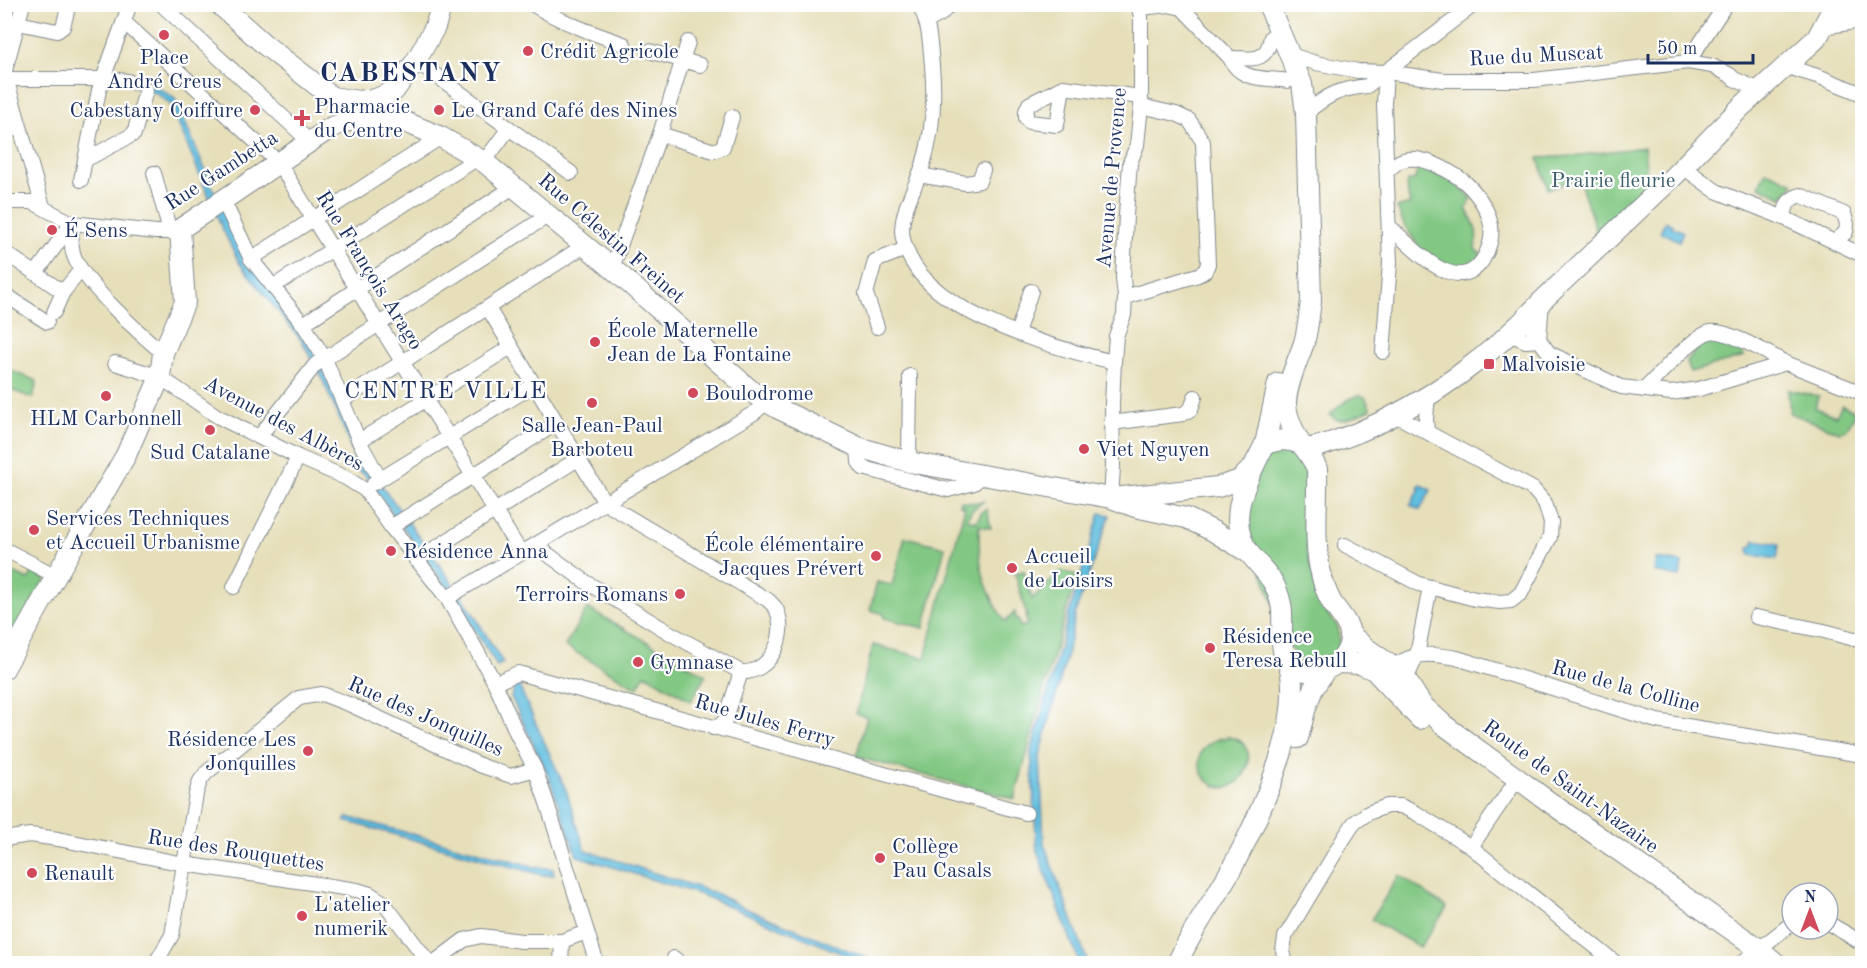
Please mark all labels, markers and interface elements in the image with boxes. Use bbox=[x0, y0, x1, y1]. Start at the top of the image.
scale bar bbox=[1648, 27, 1753, 65]
marker: Place André Creus bbox=[157, 28, 171, 42]
text: 50 m bbox=[1657, 40, 1697, 58]
place label: Crédit Agricole bbox=[540, 42, 679, 63]
street label: Rue du Muscat bbox=[1468, 42, 1604, 71]
marker: Crédit Agricole bbox=[521, 44, 535, 58]
place label: Place André Creus bbox=[106, 48, 222, 93]
district label: CABESTANY bbox=[320, 60, 502, 87]
street label: Avenue de Provence bbox=[1094, 87, 1131, 269]
place label: Pharmacie du Centre bbox=[314, 97, 410, 142]
place label: Cabestany Coiffure bbox=[69, 101, 243, 122]
place label: Le Grand Café des Nines bbox=[451, 101, 677, 122]
marker: Cabestany Coiffure bbox=[248, 103, 262, 117]
marker: Le Grand Café des Nines bbox=[432, 103, 446, 117]
marker: Pharmacie du Centre bbox=[295, 111, 309, 125]
street label: Rue Gambetta bbox=[162, 127, 282, 215]
street label: Rue Célestin Freinet bbox=[534, 170, 688, 308]
park label: Prairie fleurie bbox=[1551, 171, 1675, 192]
street label: Rue François Arago bbox=[311, 187, 426, 354]
place label: É Sens bbox=[64, 217, 128, 242]
marker: É Sens bbox=[45, 223, 59, 237]
place label: École Maternelle Jean de La Fontaine bbox=[607, 317, 791, 366]
marker: École Maternelle Jean de La Fontaine bbox=[588, 335, 602, 349]
place label: Malvoisie bbox=[1501, 355, 1585, 376]
marker: Malvoisie bbox=[1482, 357, 1496, 371]
street label: Avenue des Albères bbox=[200, 373, 367, 475]
district label: CENTRE VILLE bbox=[344, 380, 548, 404]
place label: Boulodrome bbox=[705, 384, 814, 405]
marker: Boulodrome bbox=[686, 386, 700, 400]
marker: HLM Carbonnell bbox=[99, 389, 113, 403]
marker: Salle Jean-Paul Barboteu bbox=[585, 396, 599, 410]
place label: HLM Carbonnell bbox=[30, 409, 182, 430]
place label: Salle Jean-Paul Barboteu bbox=[521, 416, 663, 461]
marker: Sud Catalane bbox=[203, 423, 217, 437]
place label: Viet Nguyen bbox=[1096, 440, 1210, 461]
marker: Viet Nguyen bbox=[1077, 442, 1091, 456]
place label: Sud Catalane bbox=[150, 443, 270, 464]
place label: Services Techniques et Accueil Urbanisme bbox=[46, 509, 240, 554]
marker: Services Techniques et Accueil Urbanisme bbox=[27, 523, 41, 537]
place label: École élémentaire Jacques Prévert bbox=[704, 531, 864, 580]
place label: Résidence Anna bbox=[403, 542, 548, 563]
marker: Résidence Anna bbox=[384, 544, 398, 558]
place label: Accueil de Loisirs bbox=[1024, 547, 1113, 592]
marker: École élémentaire Jacques Prévert bbox=[869, 549, 883, 563]
marker: Accueil de Loisirs bbox=[1005, 561, 1019, 575]
place label: Terroirs Romans bbox=[515, 585, 668, 606]
marker: Terroirs Romans bbox=[673, 587, 687, 601]
place label: Résidence Teresa Rebull bbox=[1222, 627, 1347, 672]
marker: Résidence Teresa Rebull bbox=[1203, 641, 1217, 655]
place label: Gymnase bbox=[650, 653, 733, 674]
marker: Gymnase bbox=[631, 655, 645, 669]
street label: Rue de la Colline bbox=[1549, 658, 1702, 717]
street label: Rue des Jonquilles bbox=[344, 674, 506, 761]
street label: Rue Jules Ferry bbox=[692, 691, 837, 752]
street label: Route de Saint-Nazaire bbox=[1478, 717, 1662, 858]
place label: Résidence Les Jonquilles bbox=[167, 730, 296, 775]
marker: Résidence Les Jonquilles bbox=[301, 744, 315, 758]
street label: Rue des Rouquettes bbox=[146, 827, 326, 876]
place label: Collège Pau Casals bbox=[892, 837, 992, 882]
marker: Collège Pau Casals bbox=[873, 851, 887, 865]
place label: Renault bbox=[44, 864, 115, 885]
marker: Renault bbox=[25, 866, 39, 880]
north arrow bbox=[1780, 881, 1840, 941]
text: N bbox=[1804, 890, 1817, 906]
place label: L'atelier numerik bbox=[314, 895, 390, 940]
marker: L'atelier numerik bbox=[295, 909, 309, 923]

